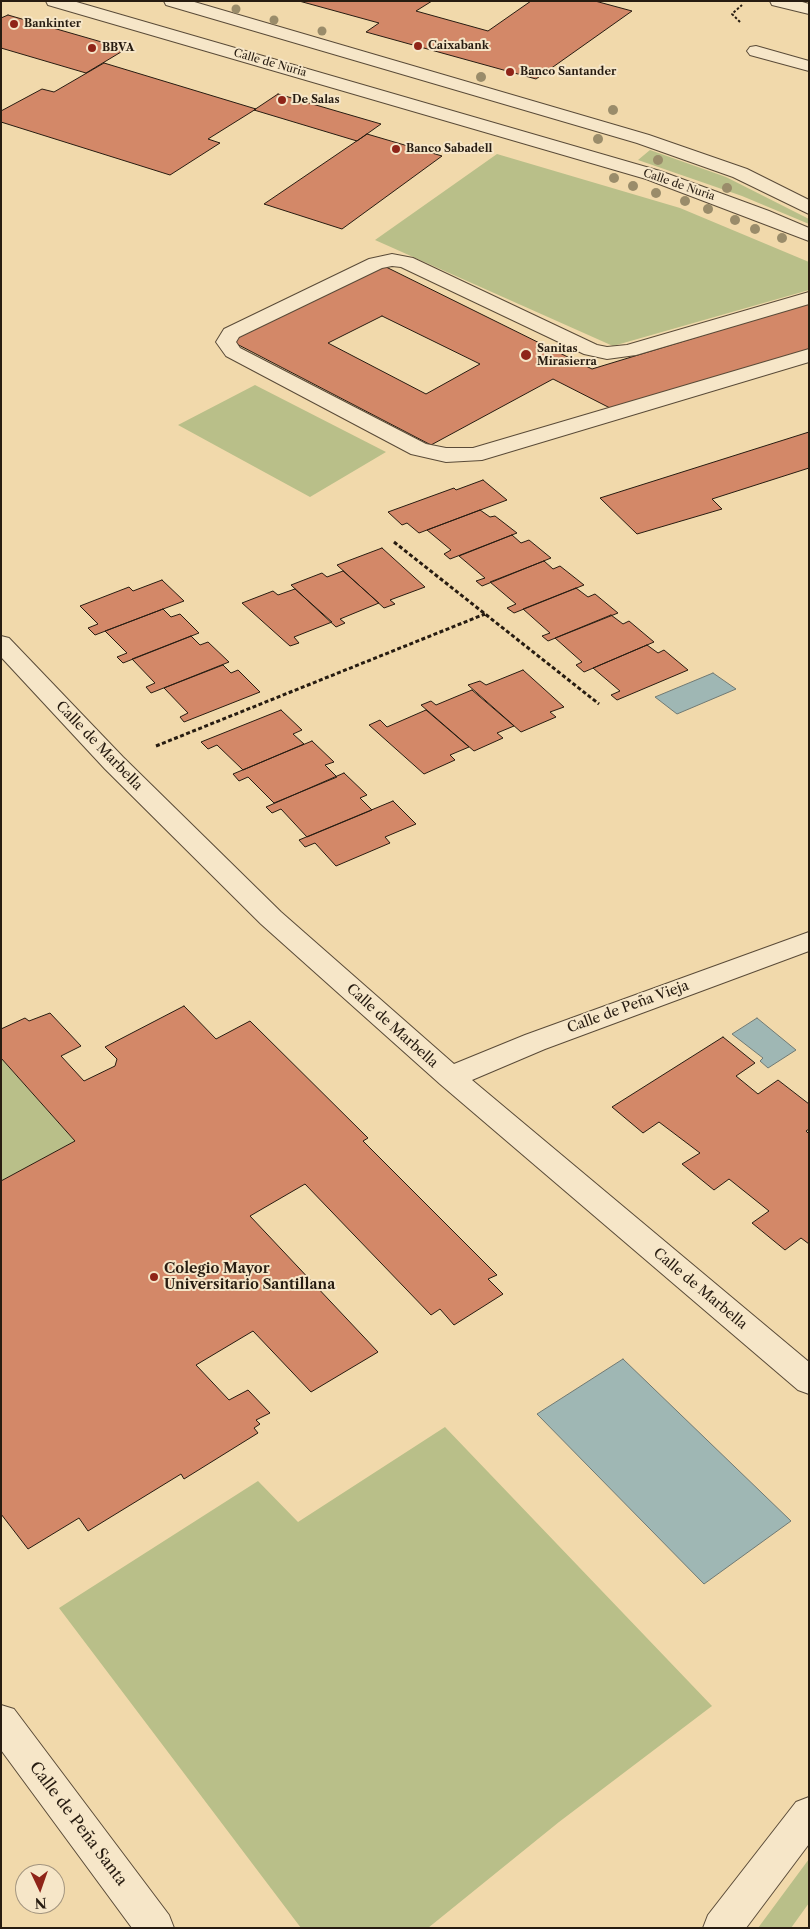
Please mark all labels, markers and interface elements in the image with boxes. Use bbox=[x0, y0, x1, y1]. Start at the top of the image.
place label: Bankinter bbox=[24, 17, 81, 31]
marker: Bankinter bbox=[8, 18, 20, 30]
place label: Caixabank bbox=[428, 39, 489, 53]
marker: Caixabank bbox=[412, 40, 424, 52]
place label: BBVA bbox=[102, 41, 134, 55]
marker: BBVA bbox=[86, 42, 98, 54]
street label: Calle de Nuria bbox=[232, 46, 308, 80]
place label: Banco Santander bbox=[520, 65, 616, 79]
marker: Banco Santander bbox=[504, 66, 516, 78]
place label: De Salas bbox=[292, 93, 340, 107]
marker: De Salas bbox=[276, 94, 288, 106]
place label: Banco Sabadell bbox=[406, 142, 492, 156]
marker: Banco Sabadell bbox=[390, 143, 402, 155]
street label: Calle de Nuria bbox=[641, 167, 717, 203]
place label: Sanitas Mirasierra bbox=[537, 342, 597, 368]
marker: Sanitas Mirasierra bbox=[519, 348, 533, 362]
street label: Calle de Marbella bbox=[52, 698, 146, 794]
street label: Calle de Peña Vieja bbox=[565, 977, 691, 1037]
street label: Calle de Marbella bbox=[343, 980, 441, 1072]
street label: Calle de Marbella bbox=[650, 1245, 750, 1333]
place label: Colegio Mayor Universitario Santillana bbox=[164, 1261, 335, 1294]
marker: Colegio Mayor Universitario Santillana bbox=[148, 1271, 160, 1283]
street label: Calle de Peña Santa bbox=[25, 1758, 131, 1890]
north arrow bbox=[15, 1864, 65, 1914]
text: N bbox=[34, 1894, 47, 1912]

